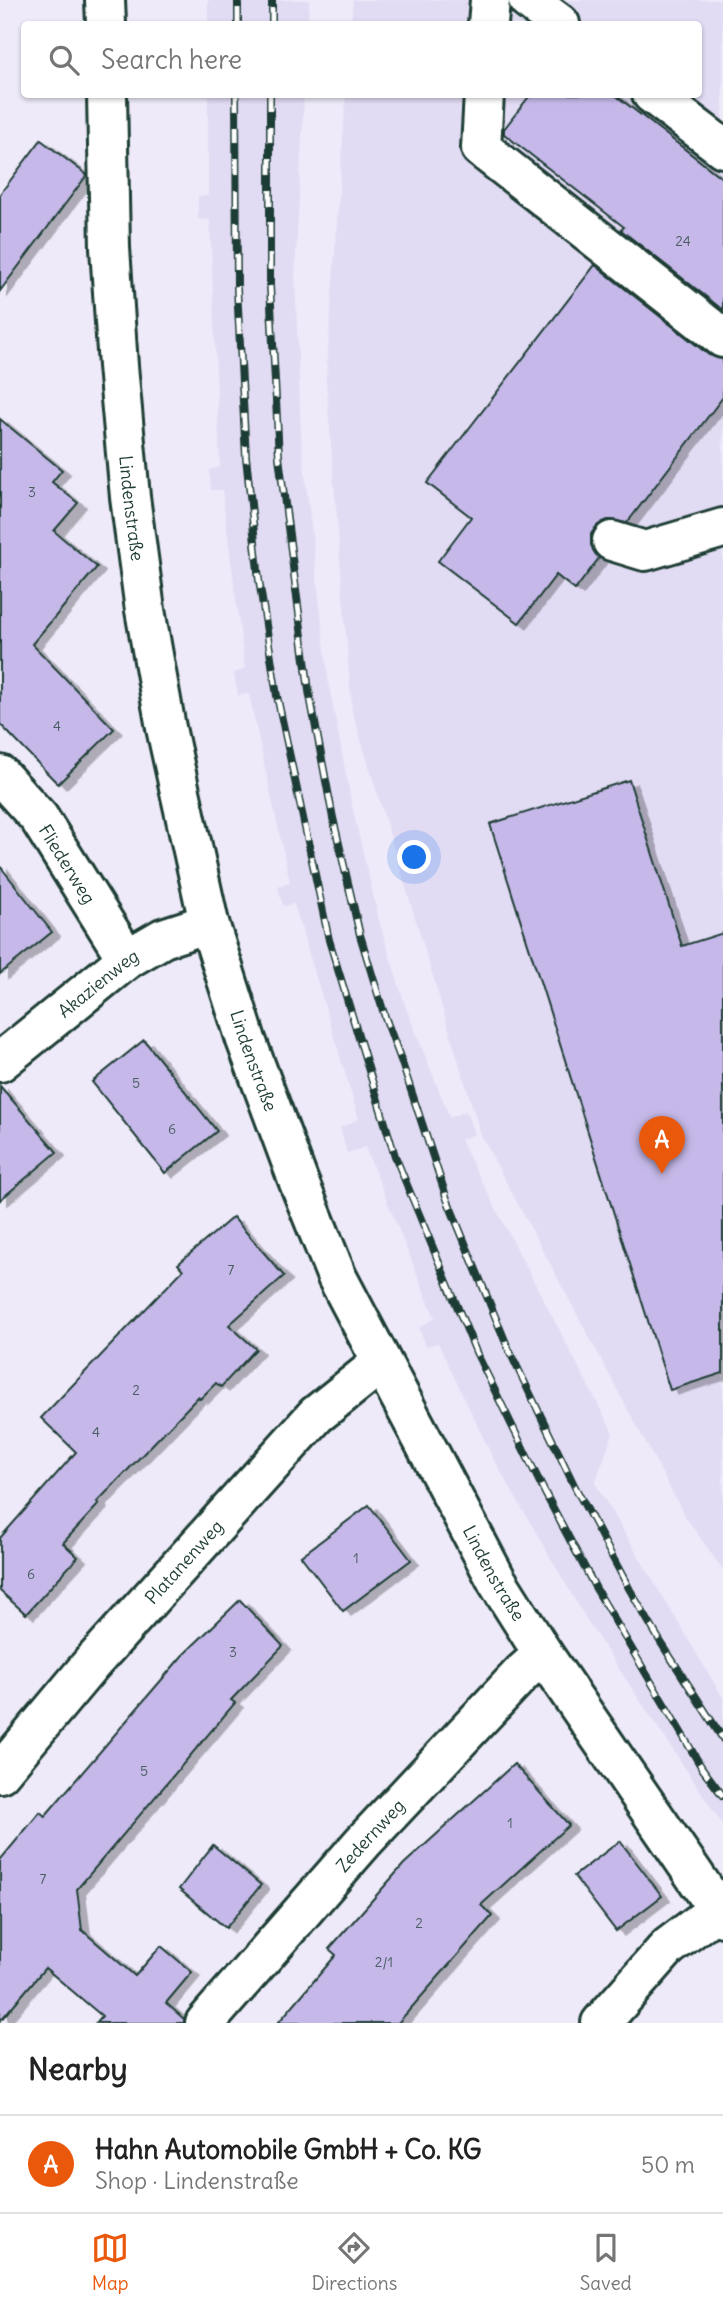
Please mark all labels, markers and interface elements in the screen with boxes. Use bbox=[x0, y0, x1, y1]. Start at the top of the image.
search box bbox=[21, 21, 702, 98]
icon: search bbox=[45, 41, 83, 79]
text: Search here bbox=[101, 43, 242, 76]
house number: 24 bbox=[675, 232, 691, 250]
street label: Lindenstraße bbox=[115, 454, 150, 562]
house number: 3 bbox=[28, 483, 36, 501]
house number: 4 bbox=[53, 717, 61, 735]
street label: Fliederweg bbox=[34, 820, 101, 908]
your location bbox=[397, 840, 431, 874]
street label: Akazienweg bbox=[53, 943, 142, 1022]
street label: Lindenstraße bbox=[226, 1007, 283, 1114]
house number: 5 bbox=[132, 1074, 140, 1092]
pin: A bbox=[639, 1116, 685, 1174]
house number: 6 bbox=[168, 1120, 176, 1138]
house number: 7 bbox=[228, 1261, 235, 1279]
house number: 2 bbox=[132, 1381, 140, 1399]
house number: 4 bbox=[92, 1423, 100, 1441]
street label: Platanenweg bbox=[140, 1515, 228, 1609]
street label: Lindenstraße bbox=[458, 1521, 530, 1625]
house number: 1 bbox=[353, 1549, 359, 1567]
house number: 6 bbox=[27, 1565, 35, 1583]
house number: 3 bbox=[229, 1643, 237, 1661]
house number: 5 bbox=[140, 1762, 148, 1780]
street label: Zedernweg bbox=[331, 1794, 409, 1877]
house number: 1 bbox=[507, 1814, 513, 1832]
house number: 7 bbox=[40, 1870, 47, 1888]
house number: 2 bbox=[415, 1914, 423, 1932]
house number: 2/1 bbox=[375, 1953, 393, 1971]
text: Nearby bbox=[28, 2050, 128, 2088]
text: Hahn Automobile GmbH + Co. KG bbox=[95, 2133, 482, 2166]
text: A bbox=[44, 2150, 58, 2179]
text: 50 m bbox=[641, 2150, 695, 2179]
text: Shop · Lindenstraße bbox=[95, 2166, 299, 2195]
tab: Map bbox=[91, 2229, 129, 2295]
tab: Directions bbox=[312, 2229, 397, 2295]
tab: Saved bbox=[580, 2229, 632, 2295]

